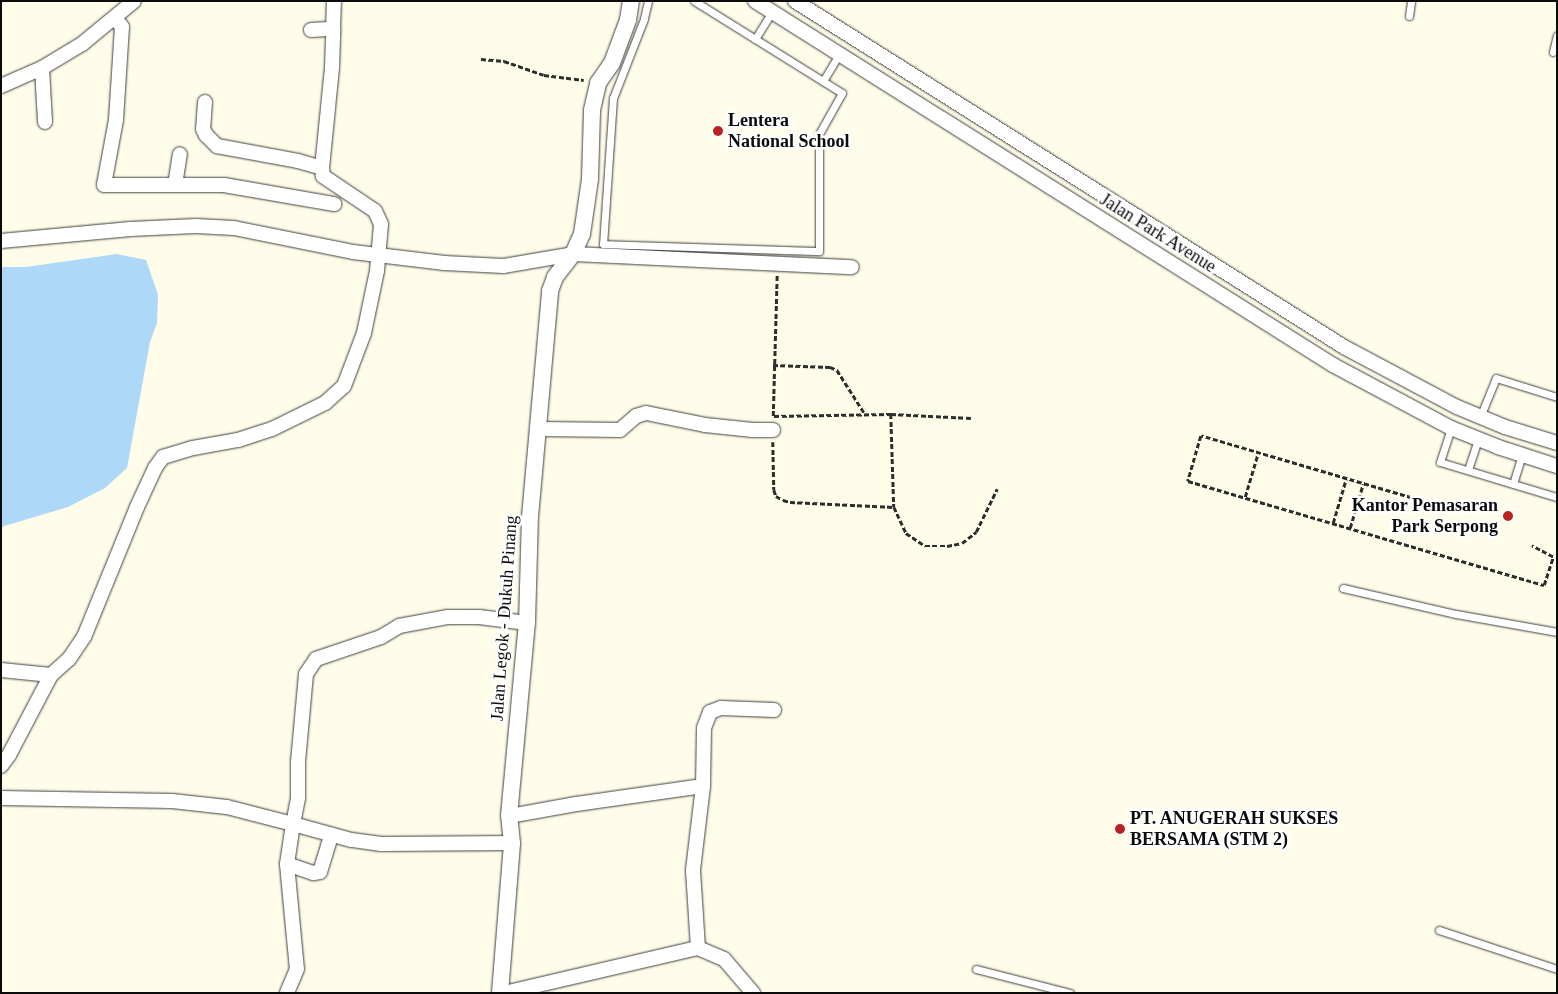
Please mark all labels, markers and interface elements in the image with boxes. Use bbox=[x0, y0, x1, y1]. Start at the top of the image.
place label: Lentera National School bbox=[728, 110, 850, 152]
marker: Lentera National School bbox=[712, 125, 724, 137]
street label: Jalan Park Avenue bbox=[1096, 188, 1220, 278]
place label: Kantor Pemasaran Park Serpong bbox=[1352, 495, 1498, 538]
marker: Kantor Pemasaran Park Serpong bbox=[1502, 510, 1514, 522]
street label: Jalan Legok - Dukuh Pinang bbox=[486, 515, 522, 721]
place label: PT. ANUGERAH SUKSES BERSAMA (STM 2) bbox=[1130, 808, 1339, 851]
marker: PT. ANUGERAH SUKSES BERSAMA (STM 2) bbox=[1114, 823, 1126, 835]

